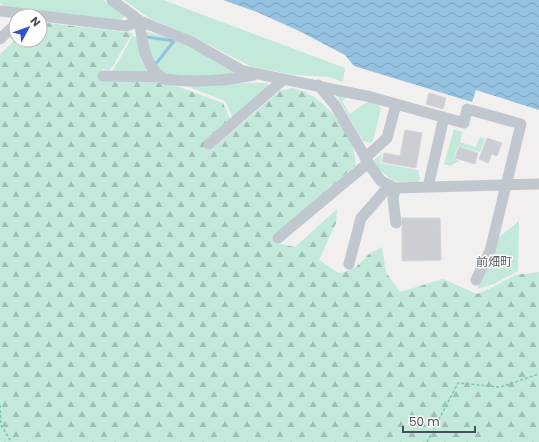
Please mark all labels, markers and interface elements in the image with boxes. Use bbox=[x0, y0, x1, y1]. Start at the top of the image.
north arrow bbox=[8, 8, 48, 48]
text: N bbox=[27, 13, 44, 30]
district label: 前畑町 bbox=[476, 253, 512, 270]
scale bar bbox=[403, 408, 475, 434]
text: 50 m bbox=[409, 413, 440, 430]

